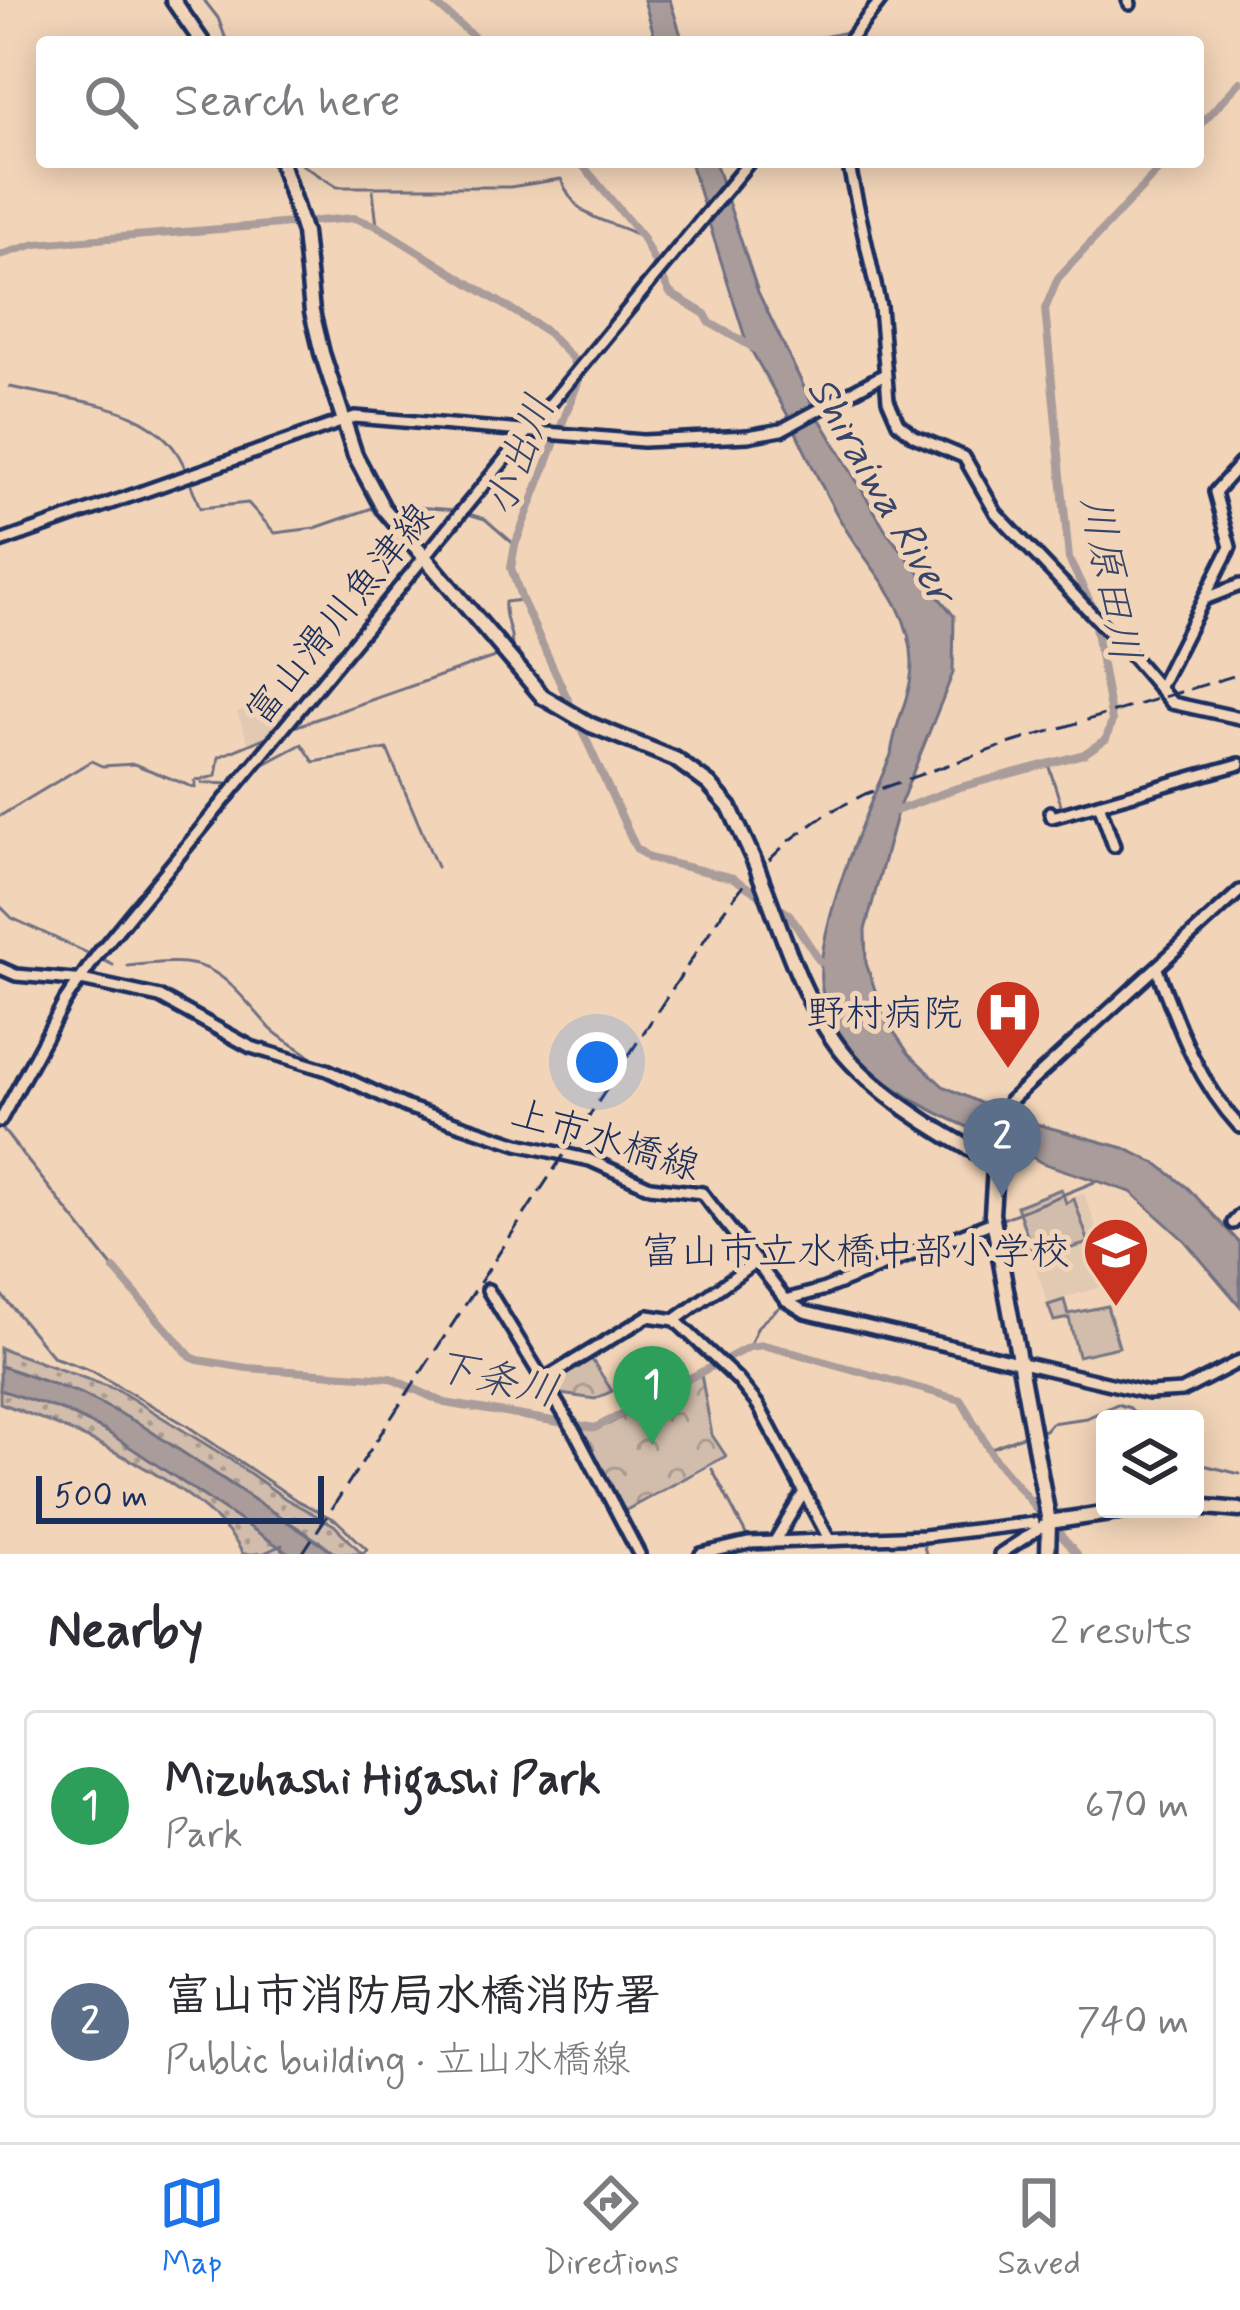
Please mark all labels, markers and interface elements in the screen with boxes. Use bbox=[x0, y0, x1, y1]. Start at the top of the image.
search box bbox=[36, 36, 1204, 168]
icon: search bbox=[78, 69, 144, 135]
text: Search here bbox=[174, 73, 401, 132]
water label: Shiraiwa River bbox=[793, 367, 969, 618]
water label: 小出川 bbox=[473, 388, 570, 525]
water label: 川原田川 bbox=[1066, 491, 1152, 666]
street label: 富山滑川魚津線 bbox=[235, 493, 446, 737]
hospital icon: 野村病院 bbox=[973, 977, 1043, 1071]
place label: 野村病院 bbox=[806, 990, 962, 1041]
your location bbox=[567, 1032, 627, 1092]
street label: 上市水橋線 bbox=[504, 1088, 706, 1194]
pin: 2 bbox=[963, 1098, 1041, 1197]
school or university icon: 富山市立水橋中部小学校 bbox=[1081, 1215, 1151, 1309]
place label: 富山市立水橋中部小学校 bbox=[641, 1228, 1070, 1279]
water label: 下条川 bbox=[429, 1339, 564, 1421]
pin: 1 bbox=[613, 1346, 691, 1445]
map controls bbox=[1096, 1410, 1204, 1518]
button: layers bbox=[1096, 1410, 1204, 1518]
scale bar bbox=[36, 1470, 324, 1523]
text: 500 m bbox=[54, 1475, 148, 1519]
text: Nearby bbox=[48, 1599, 203, 1665]
text: 2 results bbox=[1050, 1607, 1192, 1658]
text: Mizuhashi Higashi Park bbox=[165, 1751, 601, 1810]
text: 1 bbox=[81, 1781, 99, 1832]
text: 670 m bbox=[1084, 1781, 1189, 1832]
text: Park bbox=[165, 1810, 243, 1861]
text: 富山市消防局水橋消防署 bbox=[165, 1968, 660, 2027]
text: 2 bbox=[80, 1997, 100, 2048]
text: 740 m bbox=[1077, 1997, 1189, 2048]
text: Public building · 立山水橋線 bbox=[165, 2036, 630, 2087]
tab: Map bbox=[159, 2170, 225, 2286]
tab: Directions bbox=[543, 2170, 679, 2286]
tab: Saved bbox=[997, 2170, 1081, 2286]

